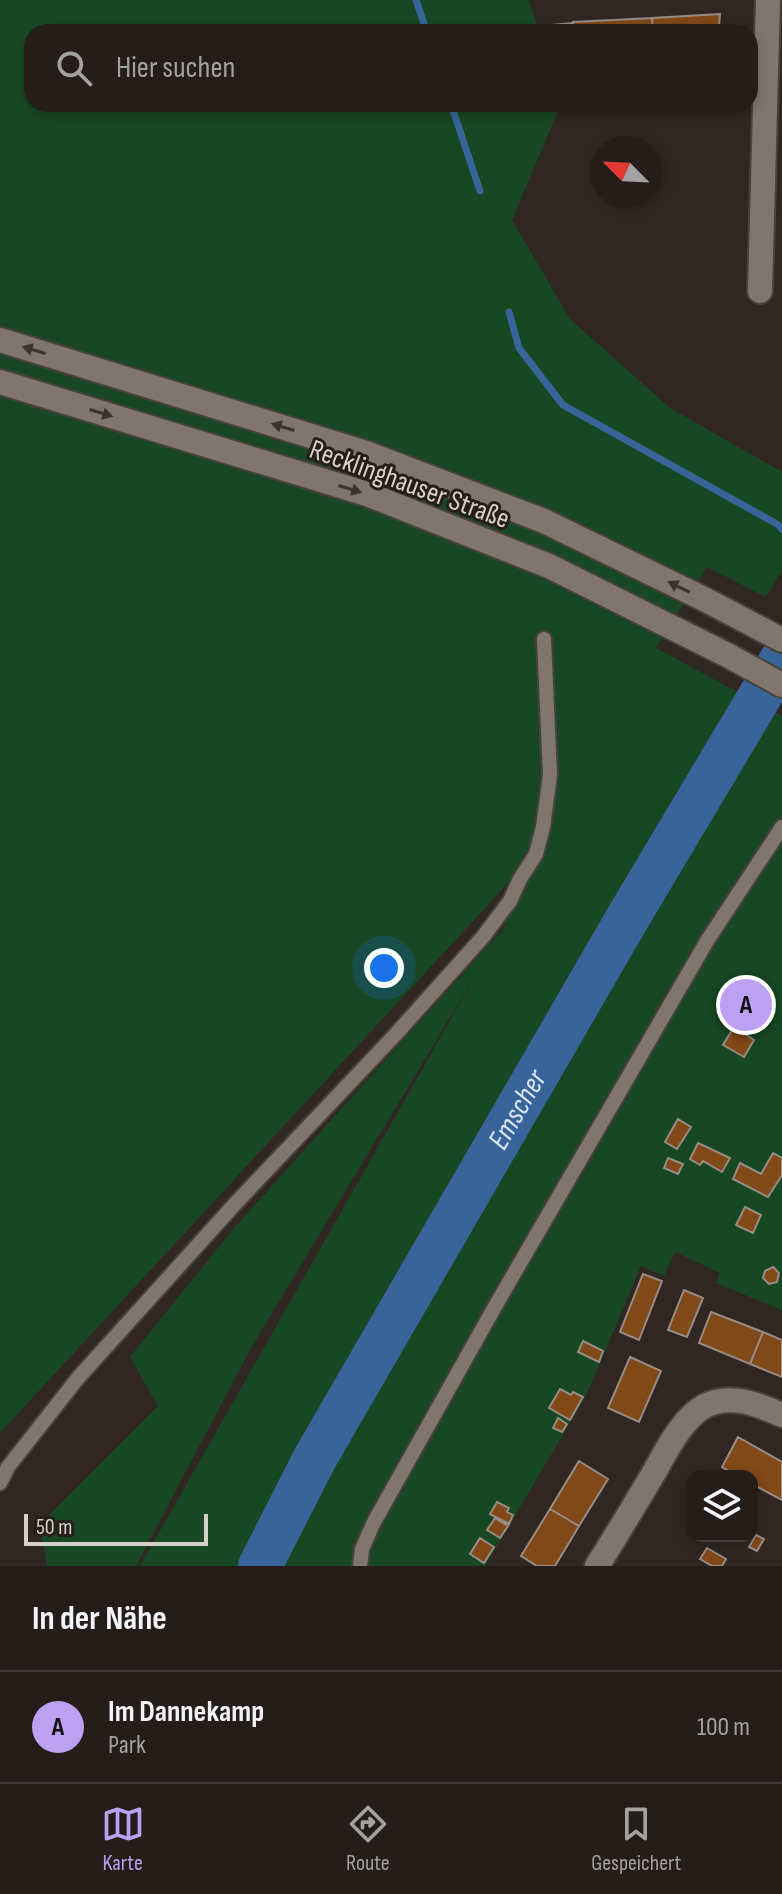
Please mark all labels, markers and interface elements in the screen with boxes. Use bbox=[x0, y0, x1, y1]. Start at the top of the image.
search box bbox=[24, 24, 758, 112]
icon: search bbox=[52, 46, 96, 90]
text: Hier suchen bbox=[116, 50, 235, 86]
north arrow bbox=[590, 136, 662, 208]
one-way arrow bbox=[22, 344, 46, 356]
one-way arrow bbox=[90, 407, 114, 420]
one-way arrow bbox=[270, 420, 294, 433]
street label: Recklinghauser Straße bbox=[305, 433, 514, 536]
one-way arrow bbox=[338, 483, 362, 496]
one-way arrow bbox=[667, 580, 691, 594]
your location bbox=[364, 948, 404, 988]
pin: A bbox=[720, 975, 772, 1035]
water label: Emscher bbox=[481, 1062, 556, 1156]
map controls bbox=[686, 1470, 758, 1542]
button: layers bbox=[686, 1470, 758, 1542]
scale bar bbox=[24, 1510, 208, 1546]
text: 50 m bbox=[36, 1514, 72, 1541]
text: In der Nähe bbox=[32, 1598, 167, 1639]
text: Im Dannekamp bbox=[108, 1694, 264, 1730]
text: A bbox=[52, 1712, 64, 1743]
text: 100 m bbox=[697, 1712, 750, 1743]
text: Park bbox=[108, 1730, 146, 1761]
tab: Karte bbox=[101, 1802, 145, 1877]
tab: Route bbox=[346, 1802, 390, 1877]
tab: Gespeichert bbox=[591, 1802, 681, 1877]

